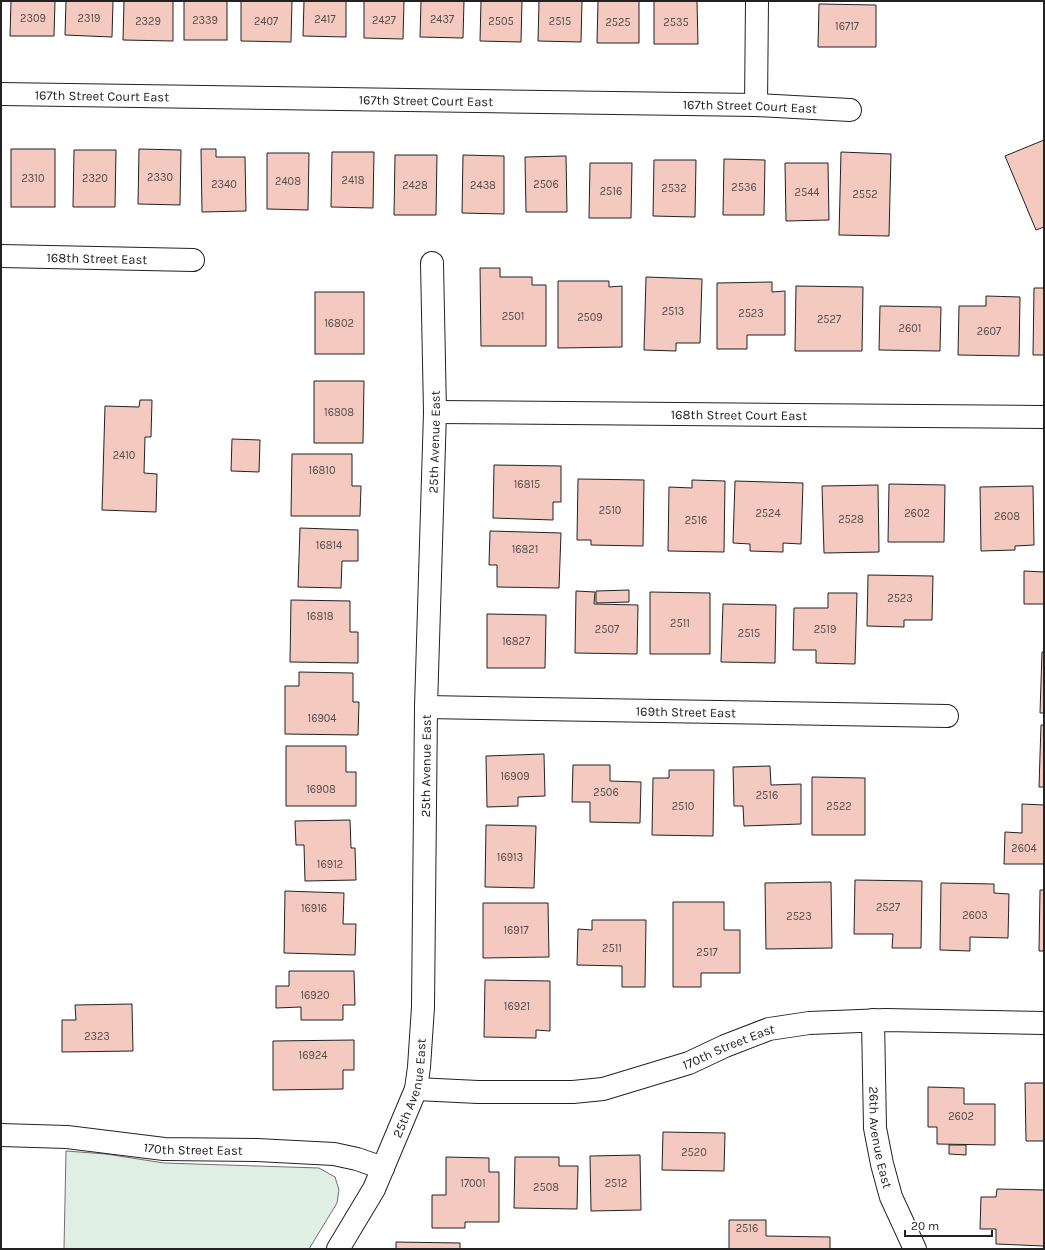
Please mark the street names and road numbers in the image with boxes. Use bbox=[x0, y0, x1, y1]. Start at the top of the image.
street label: 167th Street Court East bbox=[35, 87, 169, 104]
street label: 167th Street Court East bbox=[359, 92, 493, 109]
street label: 167th Street Court East bbox=[683, 97, 818, 116]
street label: 168th Street East bbox=[47, 250, 148, 267]
street label: 25th Avenue East bbox=[426, 390, 443, 494]
street label: 168th Street Court East bbox=[671, 407, 807, 423]
street label: 169th Street East bbox=[636, 704, 736, 720]
street label: 25th Avenue East bbox=[418, 714, 434, 817]
street label: 170th Street East bbox=[681, 1021, 776, 1073]
street label: 25th Avenue East bbox=[389, 1038, 429, 1140]
street label: 26th Avenue East bbox=[866, 1086, 895, 1190]
street label: 170th Street East bbox=[143, 1140, 243, 1158]

